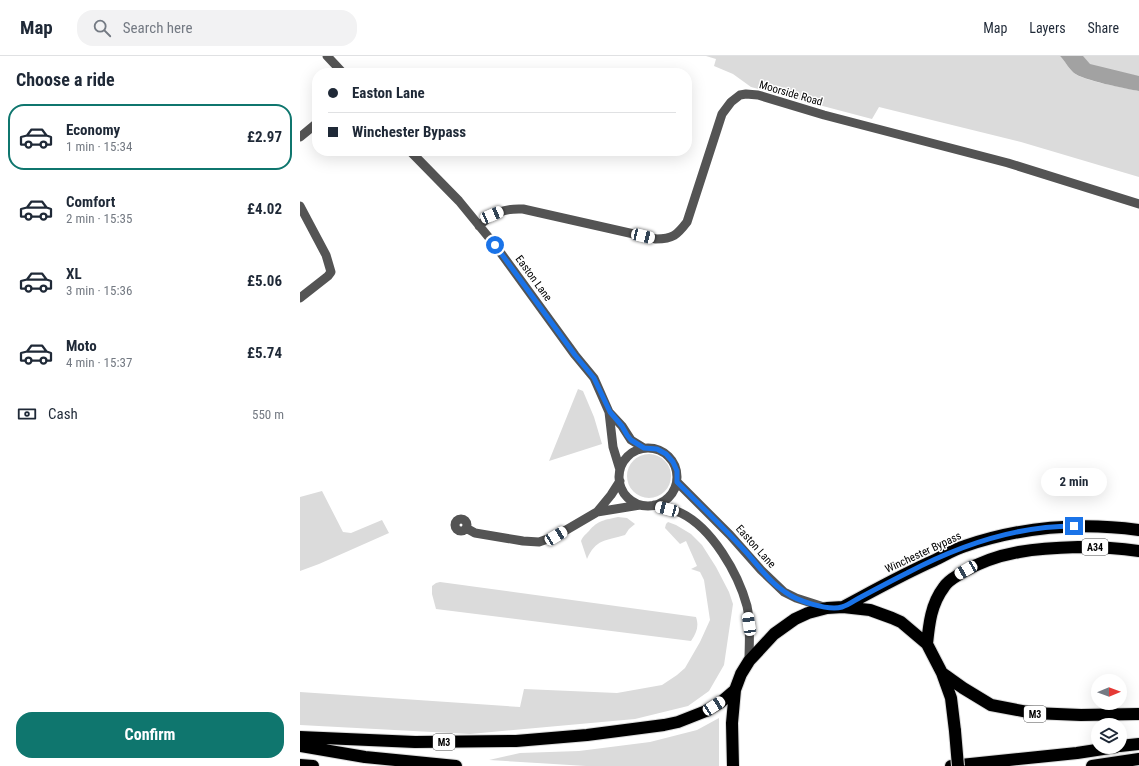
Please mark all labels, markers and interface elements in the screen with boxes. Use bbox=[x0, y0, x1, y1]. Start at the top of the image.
search box bbox=[77, 10, 357, 46]
text: Map bbox=[20, 16, 53, 39]
icon: search bbox=[91, 17, 113, 39]
text: Search here bbox=[123, 19, 193, 37]
text: Map bbox=[983, 20, 1007, 36]
text: Layers bbox=[1029, 20, 1066, 36]
text: Share bbox=[1088, 20, 1119, 36]
text: Choose a ride bbox=[16, 69, 115, 90]
street label: Moorside Road bbox=[758, 78, 824, 109]
text: Easton Lane bbox=[352, 84, 425, 102]
icon: car bbox=[18, 119, 54, 155]
text: Economy bbox=[66, 121, 120, 139]
text: Winchester Bypass bbox=[352, 123, 466, 141]
text: £2.97 bbox=[247, 128, 282, 146]
text: 1 min · 15:34 bbox=[66, 139, 132, 154]
icon: car bbox=[18, 191, 54, 227]
text: Comfort bbox=[66, 193, 115, 211]
text: £4.02 bbox=[247, 200, 282, 218]
car bbox=[479, 205, 505, 225]
text: 2 min · 15:35 bbox=[66, 211, 132, 226]
car bbox=[630, 227, 656, 245]
route start bbox=[486, 236, 504, 254]
street label: Easton Lane bbox=[513, 253, 555, 304]
icon: car bbox=[18, 263, 54, 299]
text: XL bbox=[66, 265, 82, 283]
text: £5.06 bbox=[247, 272, 282, 290]
text: 3 min · 15:36 bbox=[66, 283, 132, 298]
icon: car bbox=[18, 335, 54, 371]
text: Moto bbox=[66, 337, 97, 355]
text: £5.74 bbox=[247, 344, 282, 362]
text: 4 min · 15:37 bbox=[66, 355, 132, 370]
icon: cash bbox=[16, 403, 38, 425]
text: Cash bbox=[48, 405, 78, 423]
text: 550 m bbox=[252, 407, 284, 422]
callout: 2 min bbox=[1041, 468, 1107, 496]
text: 2 min bbox=[1060, 474, 1088, 489]
car bbox=[654, 500, 680, 518]
route end bbox=[1065, 517, 1083, 535]
street label: Easton Lane bbox=[733, 522, 778, 570]
car bbox=[543, 525, 569, 547]
street label: Winchester Bypass bbox=[883, 529, 963, 576]
road number: A34 bbox=[1082, 539, 1108, 555]
car bbox=[953, 559, 979, 581]
car bbox=[741, 611, 757, 637]
north arrow bbox=[1091, 674, 1127, 710]
map controls bbox=[1091, 674, 1127, 754]
car bbox=[701, 694, 727, 718]
road number: M3 bbox=[1024, 706, 1046, 722]
button: Confirm bbox=[16, 712, 284, 758]
button: layers bbox=[1091, 718, 1127, 754]
road number: M3 bbox=[433, 734, 455, 750]

